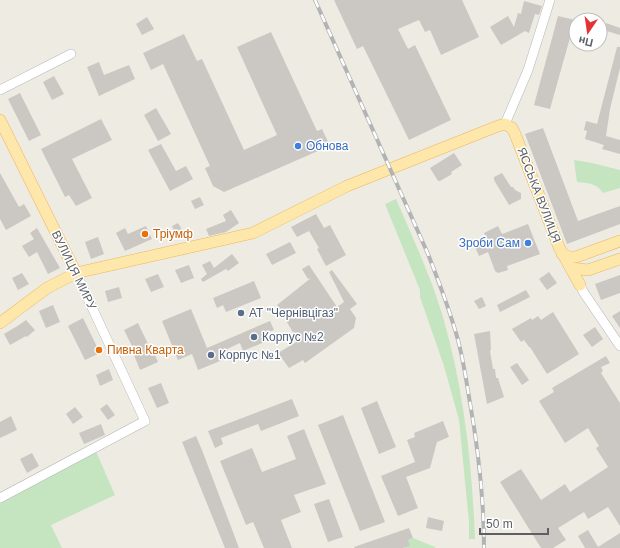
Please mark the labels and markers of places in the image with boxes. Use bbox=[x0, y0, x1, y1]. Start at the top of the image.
place label: Обнова bbox=[306, 139, 349, 153]
marker: Обнова bbox=[293, 141, 303, 151]
place label: Тріумф bbox=[153, 227, 193, 241]
marker: Тріумф bbox=[140, 229, 150, 239]
place label: Зроби Сам bbox=[459, 236, 520, 250]
marker: Зроби Сам bbox=[523, 238, 533, 248]
place label: АТ "Чернівцігаз" bbox=[249, 306, 338, 320]
marker: АТ "Чернівцігаз" bbox=[236, 308, 246, 318]
place label: Корпус №2 bbox=[262, 330, 324, 344]
marker: Корпус №2 bbox=[249, 332, 259, 342]
place label: Пивна Кварта bbox=[107, 343, 184, 357]
marker: Пивна Кварта bbox=[94, 345, 104, 355]
place label: Корпус №1 bbox=[219, 348, 281, 362]
marker: Корпус №1 bbox=[206, 350, 216, 360]

